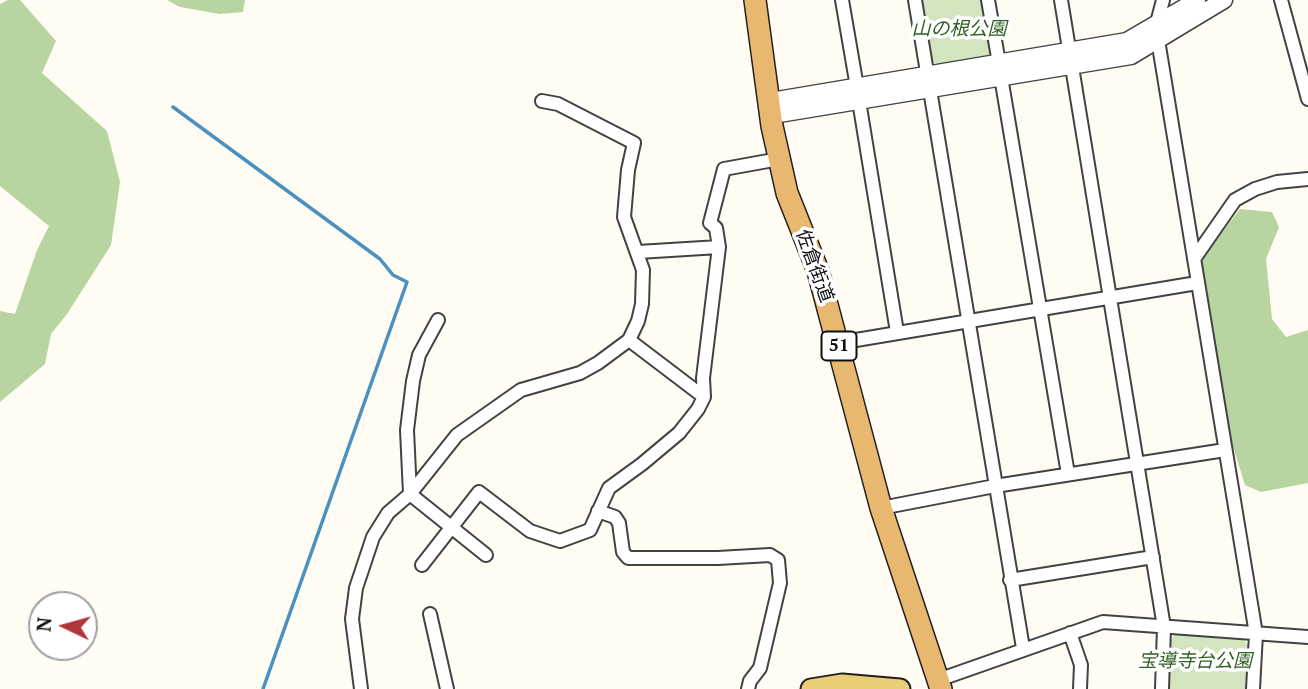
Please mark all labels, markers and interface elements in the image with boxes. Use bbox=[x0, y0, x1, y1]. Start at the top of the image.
park label: 山の根公園 bbox=[912, 19, 1006, 41]
street label: 佐倉街道 bbox=[790, 226, 838, 306]
road number: 51 bbox=[822, 332, 856, 360]
north arrow bbox=[28, 591, 98, 661]
text: N bbox=[30, 616, 57, 633]
park label: 宝導寺台公園 bbox=[1138, 651, 1252, 673]

